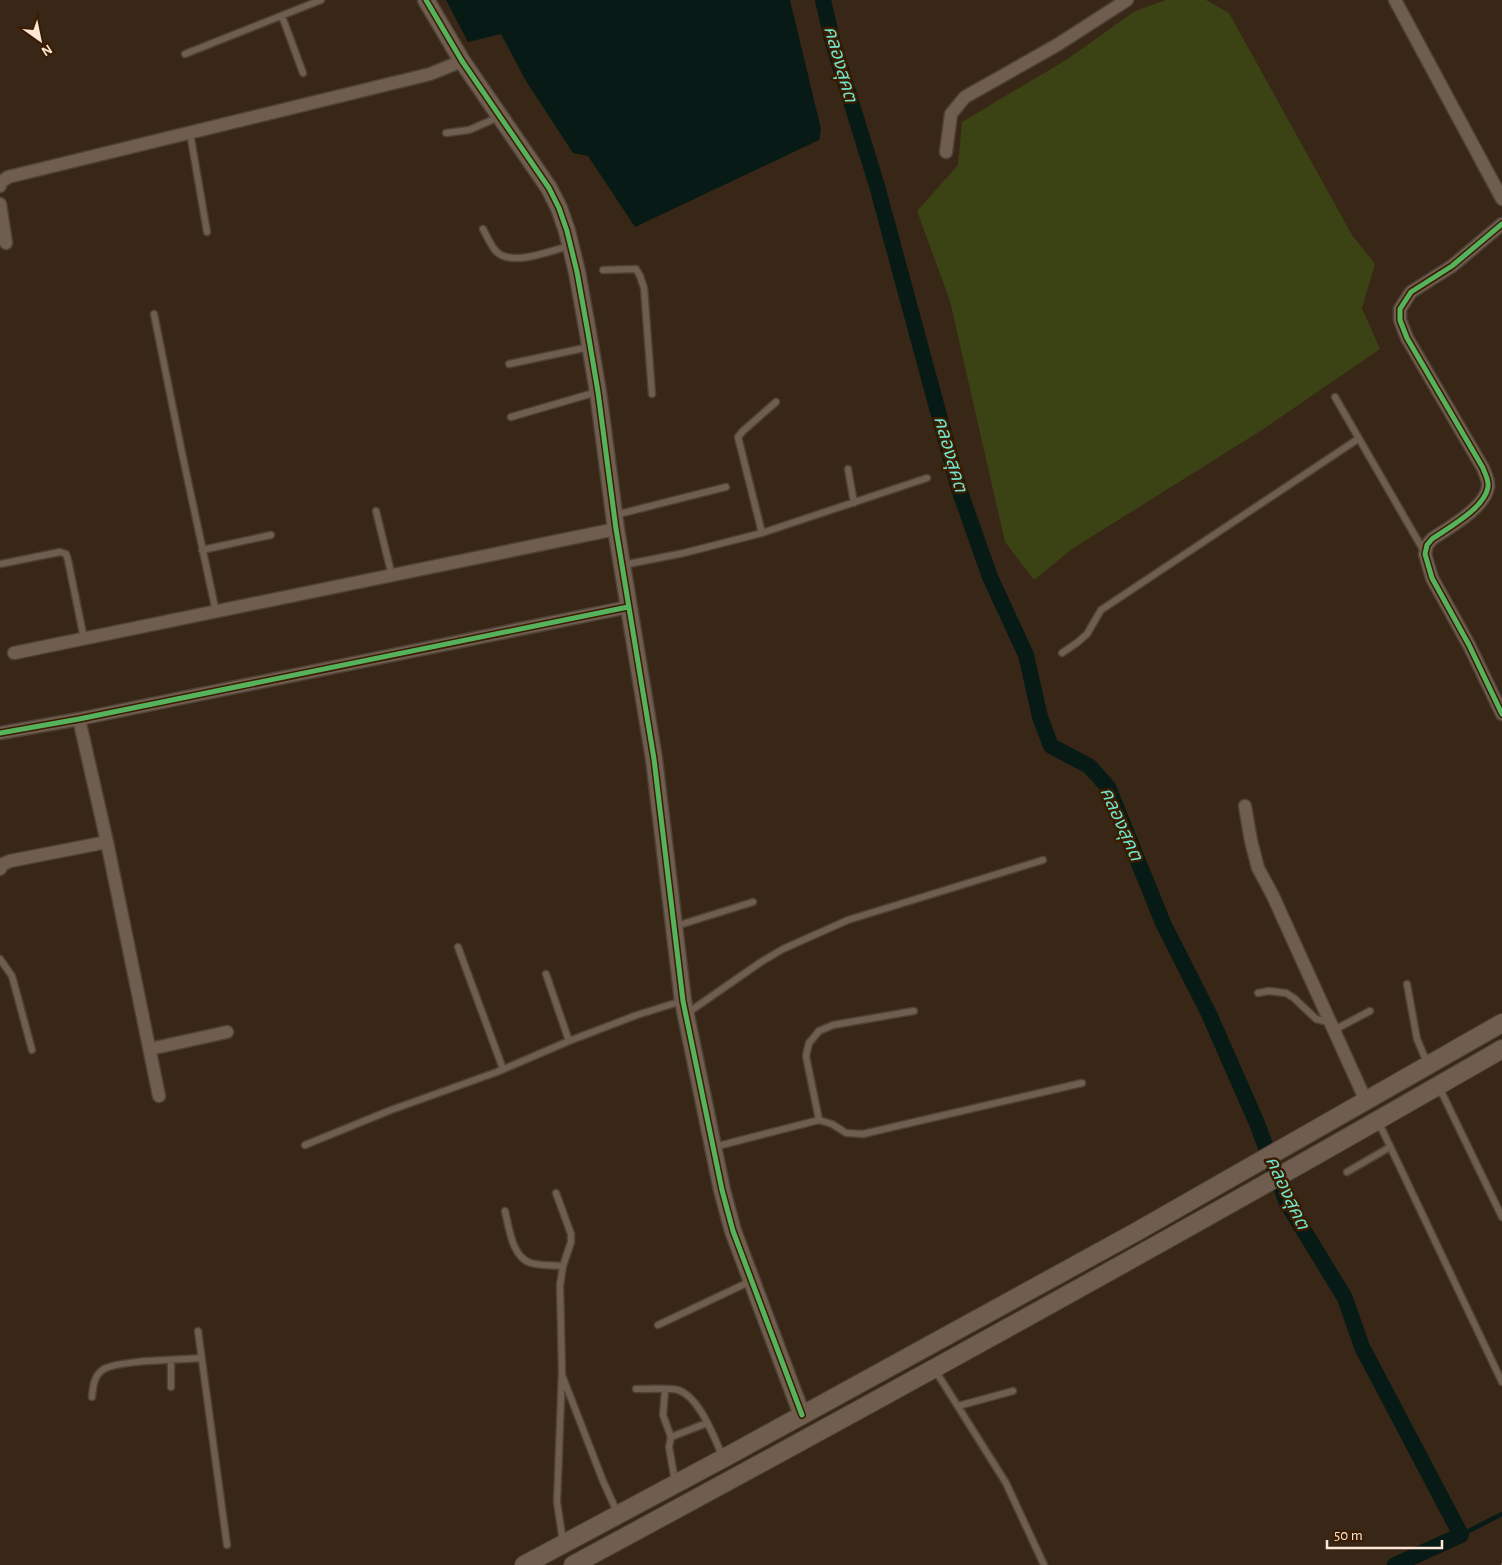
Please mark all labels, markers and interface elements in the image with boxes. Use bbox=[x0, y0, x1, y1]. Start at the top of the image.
north arrow bbox=[15, 15, 65, 65]
water label: คลองสุคต bbox=[819, 24, 860, 105]
text: N bbox=[39, 42, 54, 59]
water label: คลองสุคต bbox=[929, 414, 970, 495]
water label: คลองสุคต bbox=[1095, 784, 1146, 865]
water label: คลองสุคต bbox=[1261, 1154, 1313, 1234]
scale bar bbox=[1327, 1518, 1442, 1550]
text: 50 m bbox=[1334, 1528, 1363, 1543]

